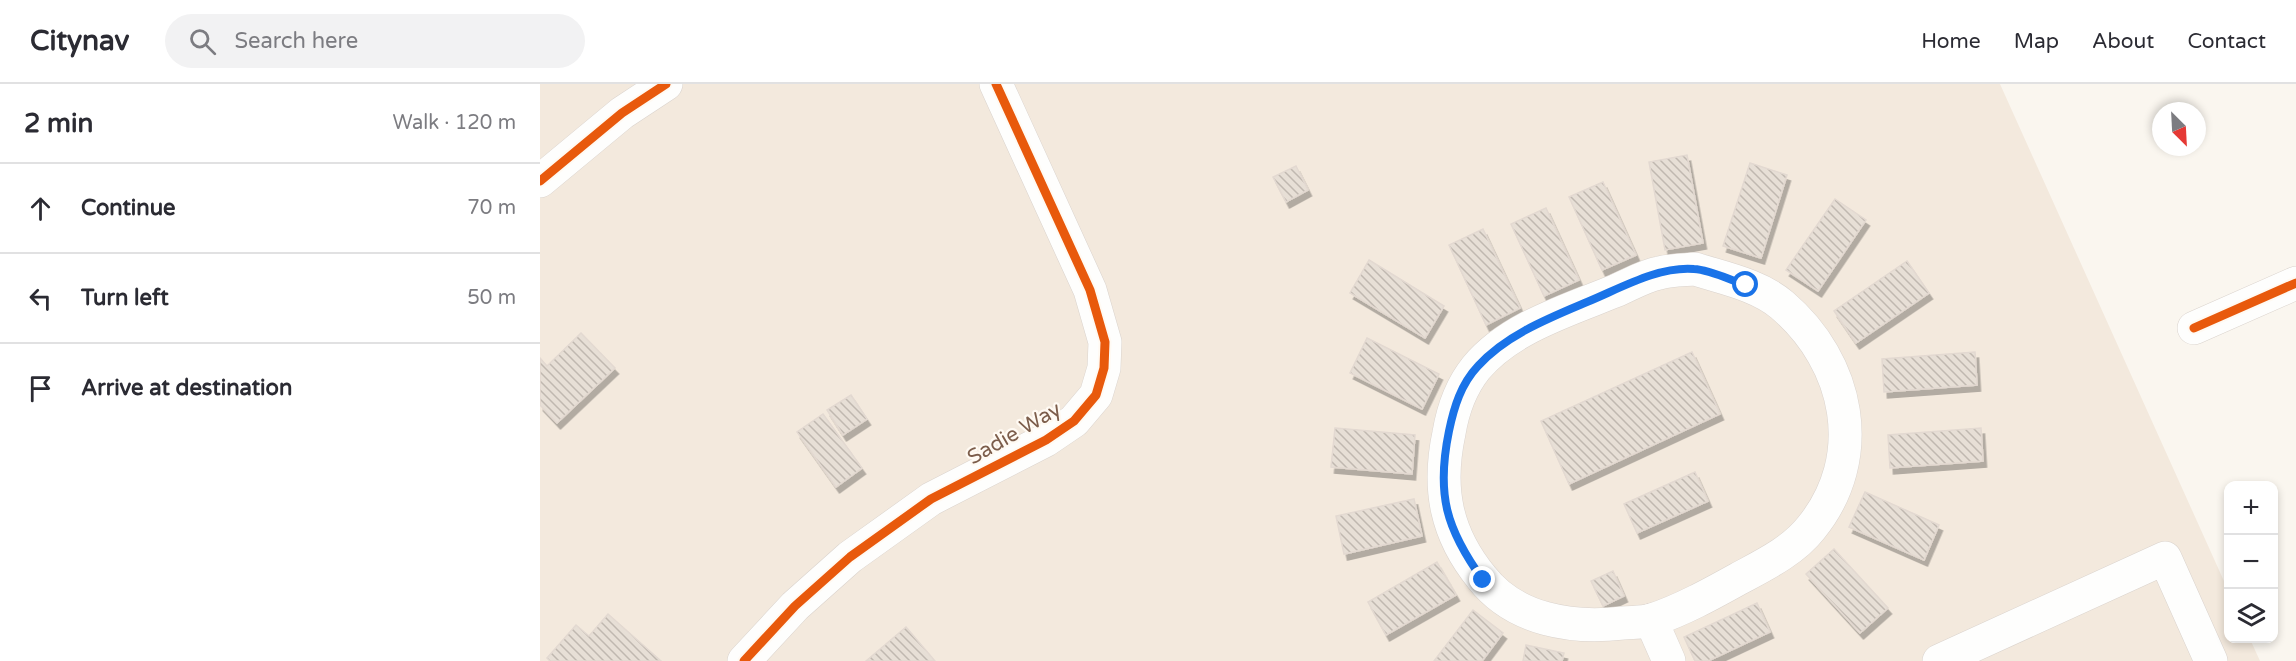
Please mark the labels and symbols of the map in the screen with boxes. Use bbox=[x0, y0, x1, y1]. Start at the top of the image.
north arrow bbox=[2152, 102, 2206, 156]
route start bbox=[1732, 271, 1758, 297]
street label: Sadie Way bbox=[963, 397, 1065, 470]
route end bbox=[1469, 566, 1495, 592]

